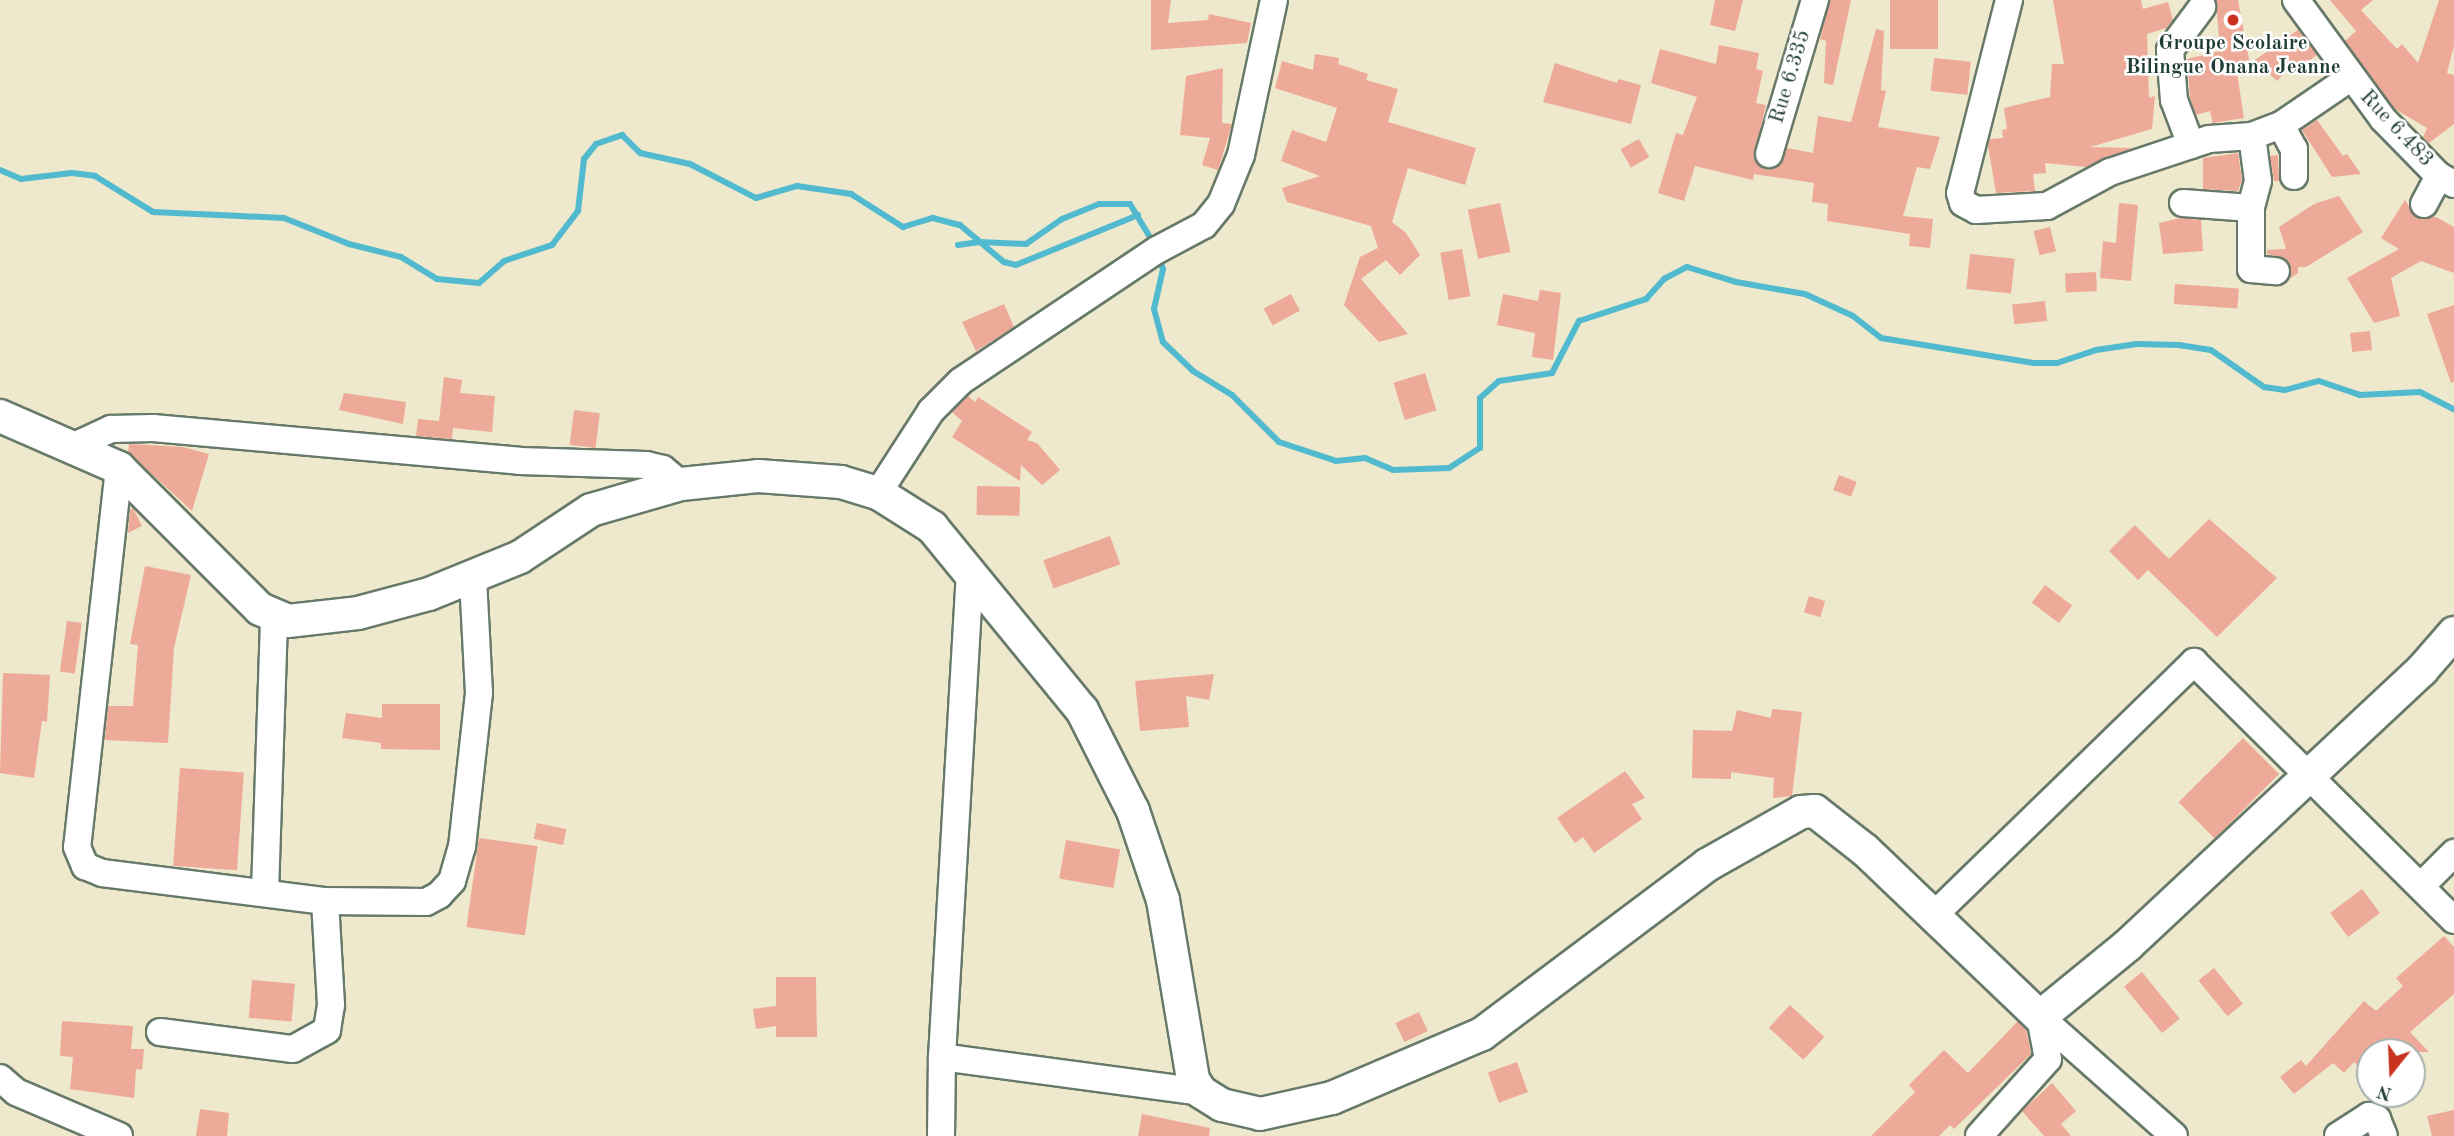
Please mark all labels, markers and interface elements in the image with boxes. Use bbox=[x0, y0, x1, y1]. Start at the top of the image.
marker: Groupe Scolaire Bilingue Onana Jeanne bbox=[2225, 12, 2241, 28]
street label: Rue 6.335 bbox=[1765, 27, 1817, 127]
place label: Groupe Scolaire Bilingue Onana Jeanne bbox=[2125, 31, 2341, 81]
street label: Rue 6.483 bbox=[2354, 85, 2438, 173]
north arrow bbox=[2356, 1038, 2426, 1108]
text: N bbox=[2375, 1080, 2395, 1103]

